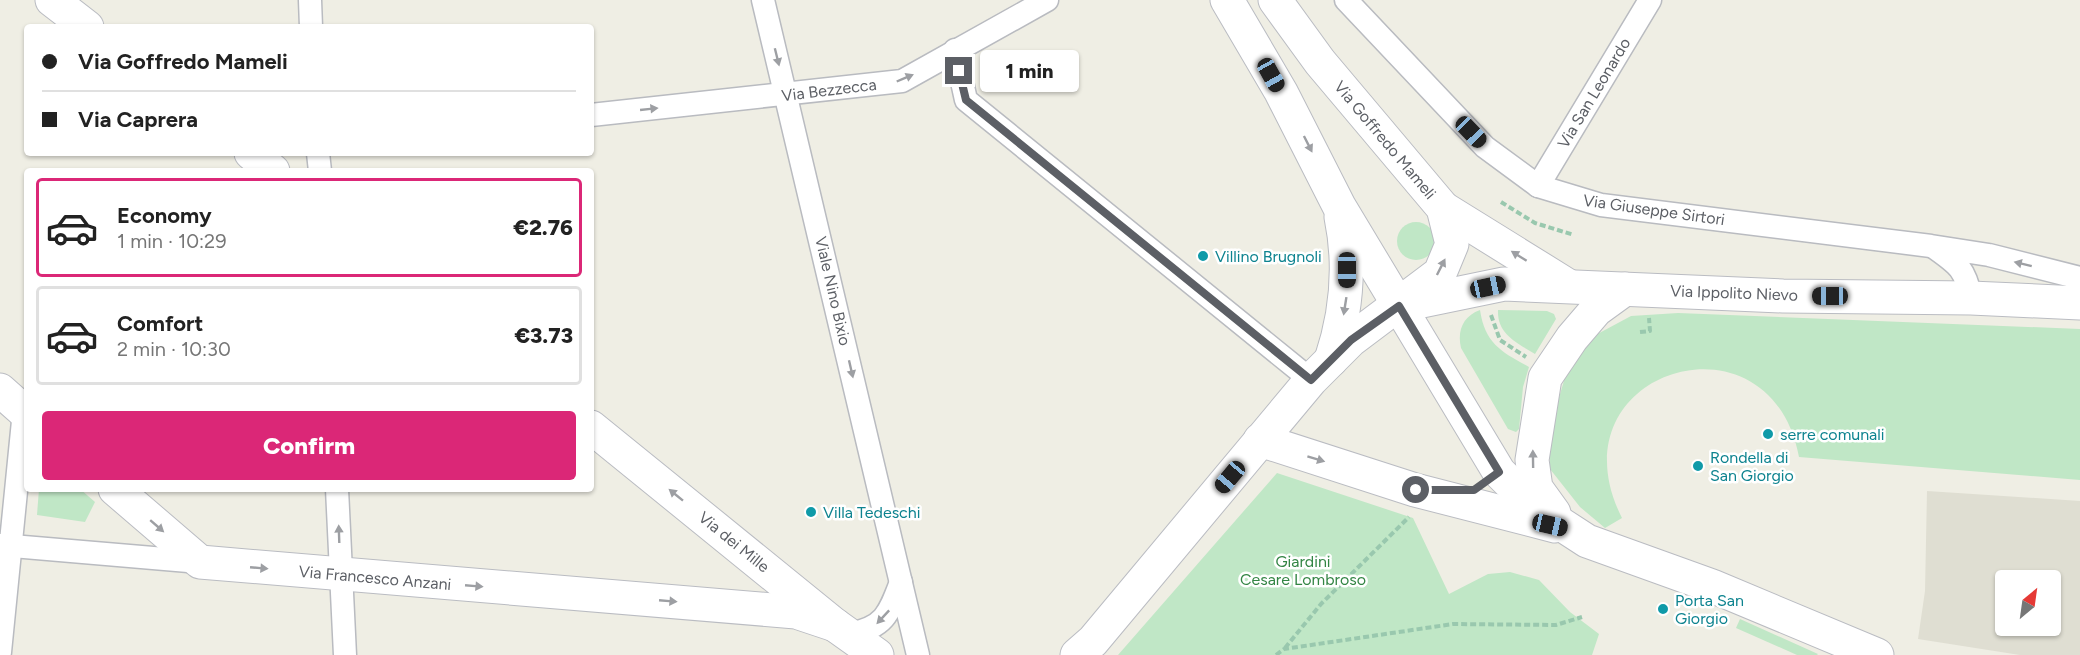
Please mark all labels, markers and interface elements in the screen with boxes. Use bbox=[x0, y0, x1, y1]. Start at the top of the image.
street label: Via San Leonardo bbox=[1554, 34, 1634, 152]
text: Via Goffredo Mameli bbox=[78, 48, 288, 75]
one-way arrow bbox=[773, 48, 783, 66]
callout: 1 min bbox=[980, 50, 1079, 92]
car bbox=[1254, 55, 1288, 95]
route end bbox=[945, 57, 972, 84]
text: 1 min bbox=[1006, 59, 1053, 83]
one-way arrow bbox=[896, 73, 914, 83]
street label: Via Bezzecca bbox=[781, 75, 877, 105]
street label: Via Goffredo Mameli bbox=[1330, 77, 1440, 203]
one-way arrow bbox=[640, 104, 659, 114]
text: Via Caprera bbox=[78, 106, 198, 133]
car bbox=[1452, 113, 1490, 151]
one-way arrow bbox=[1302, 135, 1312, 153]
street label: Via Giuseppe Sirtori bbox=[1582, 191, 1726, 229]
icon: car bbox=[45, 201, 99, 255]
text: Economy bbox=[117, 202, 212, 229]
text: €2.76 bbox=[513, 214, 573, 241]
text: 1 min · 10:29 bbox=[117, 229, 227, 253]
street label: Viale Nino Bixio bbox=[811, 235, 855, 347]
place label: Villino Brugnoli bbox=[1215, 247, 1322, 266]
marker: Villino Brugnoli bbox=[1196, 249, 1210, 263]
one-way arrow bbox=[1511, 250, 1527, 261]
car bbox=[1338, 252, 1356, 288]
one-way arrow bbox=[1436, 258, 1446, 276]
one-way arrow bbox=[2014, 258, 2033, 268]
car bbox=[1469, 274, 1507, 300]
street label: Via Ippolito Nievo bbox=[1670, 281, 1798, 305]
car bbox=[1812, 287, 1848, 305]
one-way arrow bbox=[1341, 296, 1350, 315]
icon: car bbox=[45, 309, 99, 363]
text: Comfort bbox=[117, 310, 203, 337]
text: €3.73 bbox=[514, 322, 573, 349]
text: 2 min · 10:30 bbox=[117, 337, 231, 361]
one-way arrow bbox=[847, 360, 857, 378]
button: Confirm bbox=[42, 411, 576, 480]
place label: serre comunali bbox=[1780, 425, 1885, 444]
marker: serre comunali bbox=[1761, 427, 1775, 441]
place label: Rondella di San Giorgio bbox=[1710, 448, 1794, 485]
one-way arrow bbox=[1528, 449, 1538, 468]
one-way arrow bbox=[1307, 455, 1325, 464]
car bbox=[1212, 457, 1248, 497]
marker: Rondella di San Giorgio bbox=[1691, 459, 1705, 473]
route start bbox=[1402, 476, 1429, 503]
one-way arrow bbox=[668, 488, 684, 501]
place label: Villa Tedeschi bbox=[823, 503, 920, 522]
marker: Villa Tedeschi bbox=[804, 505, 818, 519]
street label: Via dei Mille bbox=[695, 508, 773, 577]
car bbox=[1530, 512, 1570, 538]
one-way arrow bbox=[149, 519, 164, 532]
one-way arrow bbox=[334, 524, 343, 543]
park label: Giardini Cesare Lombroso bbox=[1240, 552, 1366, 589]
street label: Via Francesco Anzani bbox=[298, 562, 452, 594]
one-way arrow bbox=[249, 563, 268, 573]
north arrow bbox=[1995, 570, 2061, 636]
map controls bbox=[1995, 570, 2061, 636]
one-way arrow bbox=[464, 581, 483, 591]
place label: Porta San Giorgio bbox=[1675, 591, 1744, 628]
one-way arrow bbox=[659, 597, 678, 606]
marker: Porta San Giorgio bbox=[1656, 602, 1670, 616]
one-way arrow bbox=[876, 610, 890, 625]

